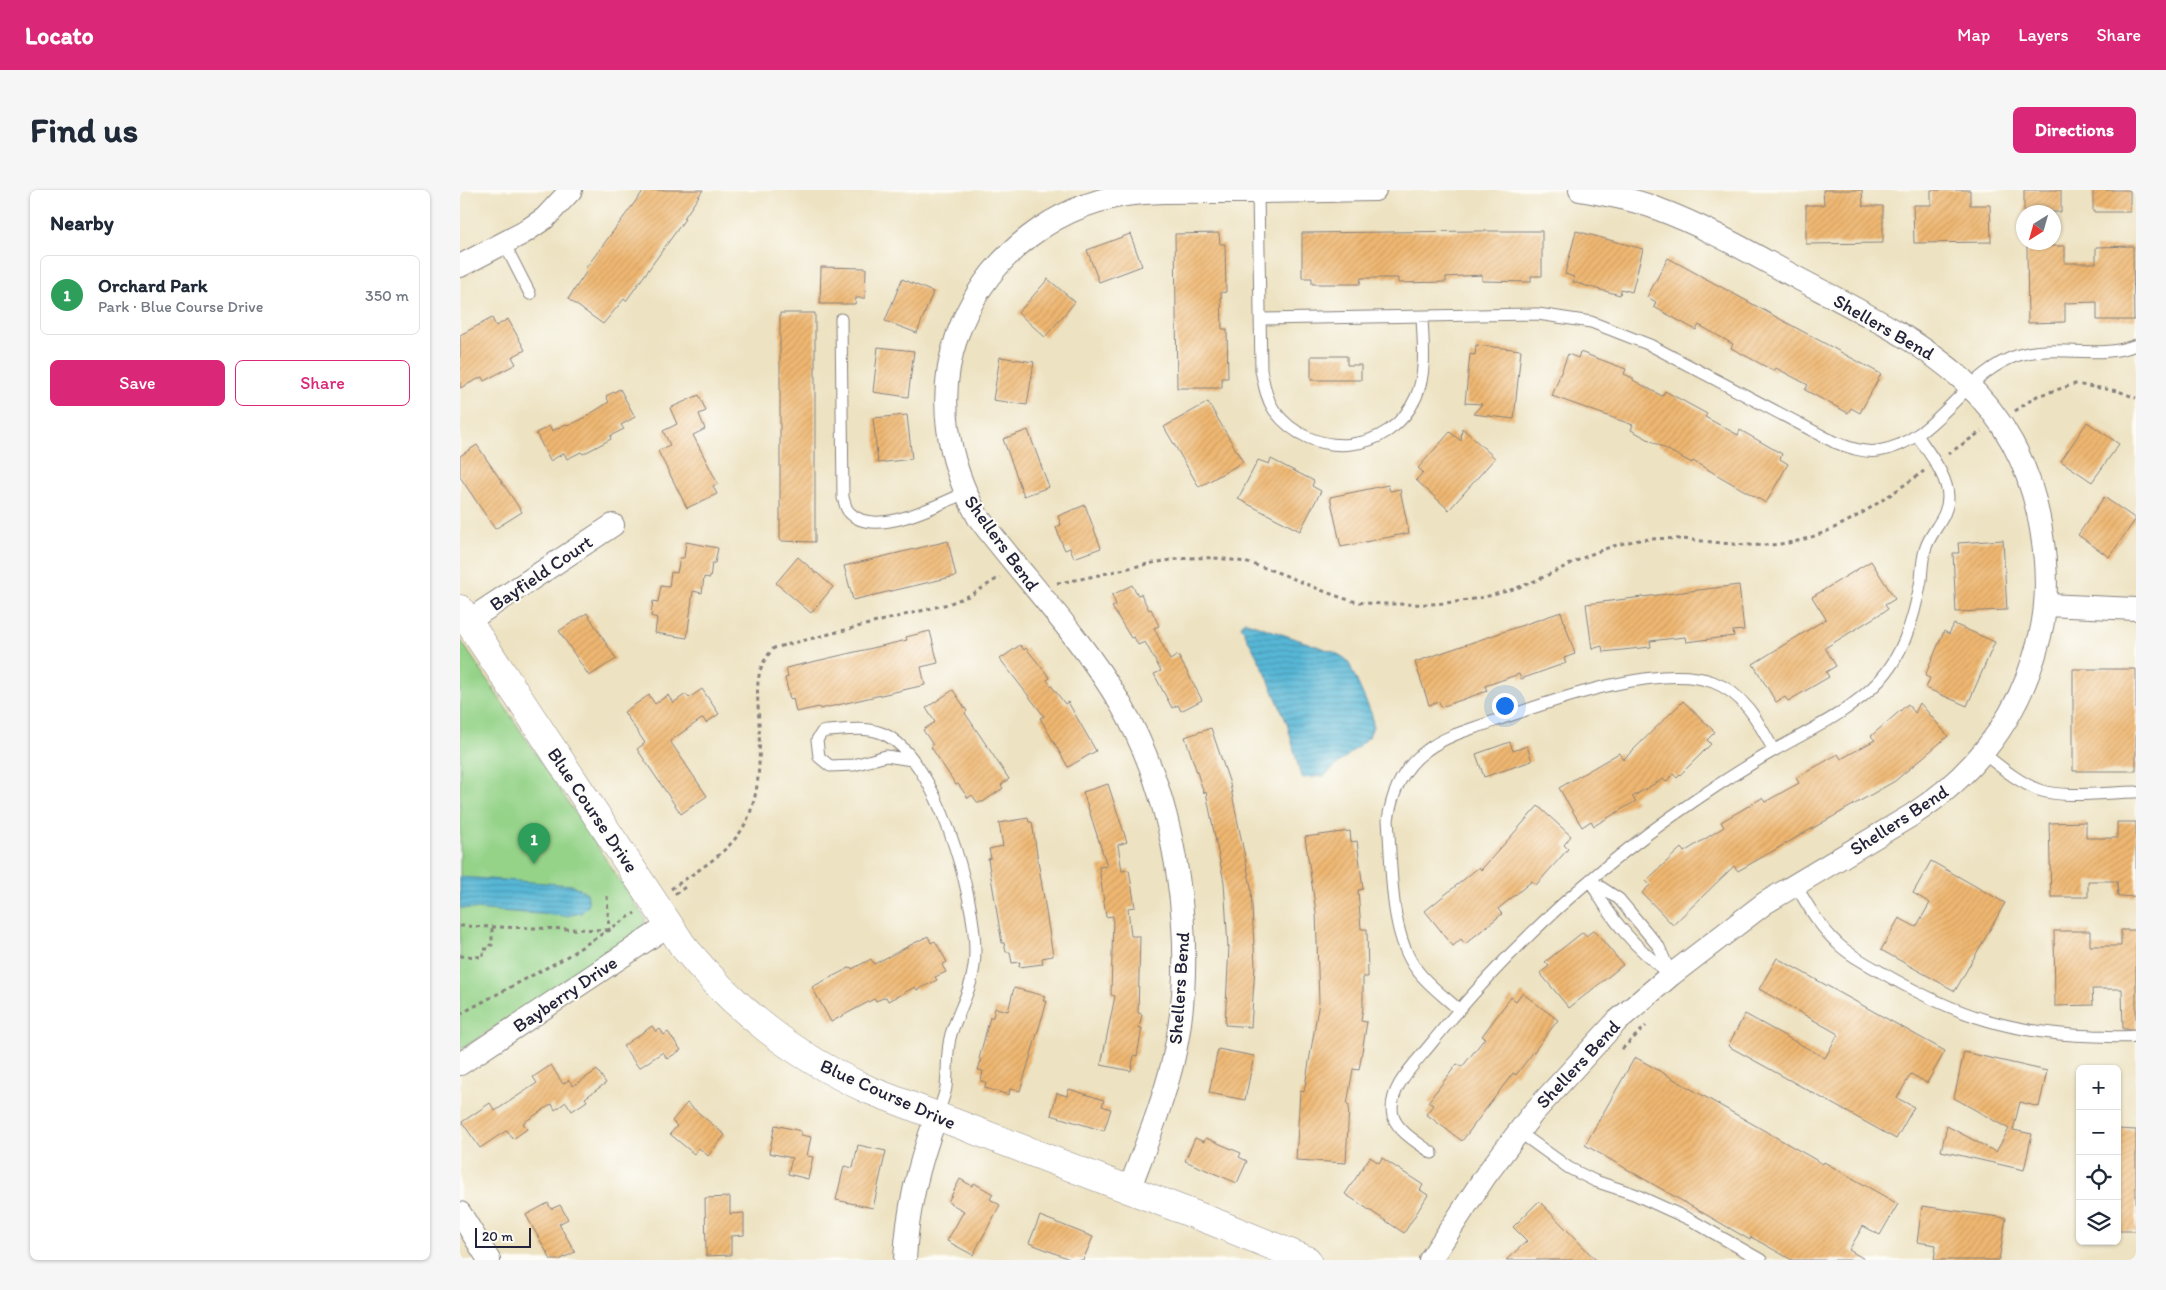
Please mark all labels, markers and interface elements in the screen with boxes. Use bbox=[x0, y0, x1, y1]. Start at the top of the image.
text: Locato bbox=[25, 21, 94, 50]
text: Map bbox=[1957, 24, 1990, 46]
text: Layers bbox=[2018, 24, 2068, 46]
text: Share bbox=[2096, 24, 2141, 46]
button: Directions bbox=[2013, 107, 2136, 153]
text: Find us bbox=[30, 109, 138, 151]
north arrow bbox=[2016, 205, 2061, 250]
text: Nearby bbox=[50, 210, 114, 235]
text: Orchard Park bbox=[98, 274, 208, 297]
text: 1 bbox=[63, 286, 71, 305]
text: 350 m bbox=[365, 286, 409, 305]
street label: Shellers Bend bbox=[1829, 289, 1939, 365]
text: Park · Blue Course Drive bbox=[98, 297, 263, 316]
button: Save bbox=[50, 360, 225, 406]
button: Share bbox=[235, 360, 410, 406]
street label: Shellers Bend bbox=[960, 491, 1045, 596]
street label: Bayfield Court bbox=[485, 530, 597, 616]
your location bbox=[1492, 693, 1518, 719]
street label: Blue Course Drive bbox=[543, 743, 643, 877]
street label: Shellers Bend bbox=[1845, 779, 1953, 860]
pin: 1 bbox=[518, 823, 550, 864]
street label: Shellers Bend bbox=[1164, 930, 1194, 1045]
street label: Bayberry Drive bbox=[508, 951, 622, 1037]
street label: Shellers Bend bbox=[1531, 1015, 1625, 1113]
street label: Blue Course Drive bbox=[817, 1054, 959, 1134]
map controls bbox=[2076, 1065, 2121, 1245]
button: + bbox=[2076, 1065, 2121, 1110]
button: − bbox=[2076, 1110, 2121, 1155]
button: locate bbox=[2076, 1155, 2121, 1200]
button: layers bbox=[2076, 1200, 2121, 1245]
scale bar bbox=[475, 1225, 531, 1248]
text: 20 m bbox=[482, 1228, 513, 1245]

